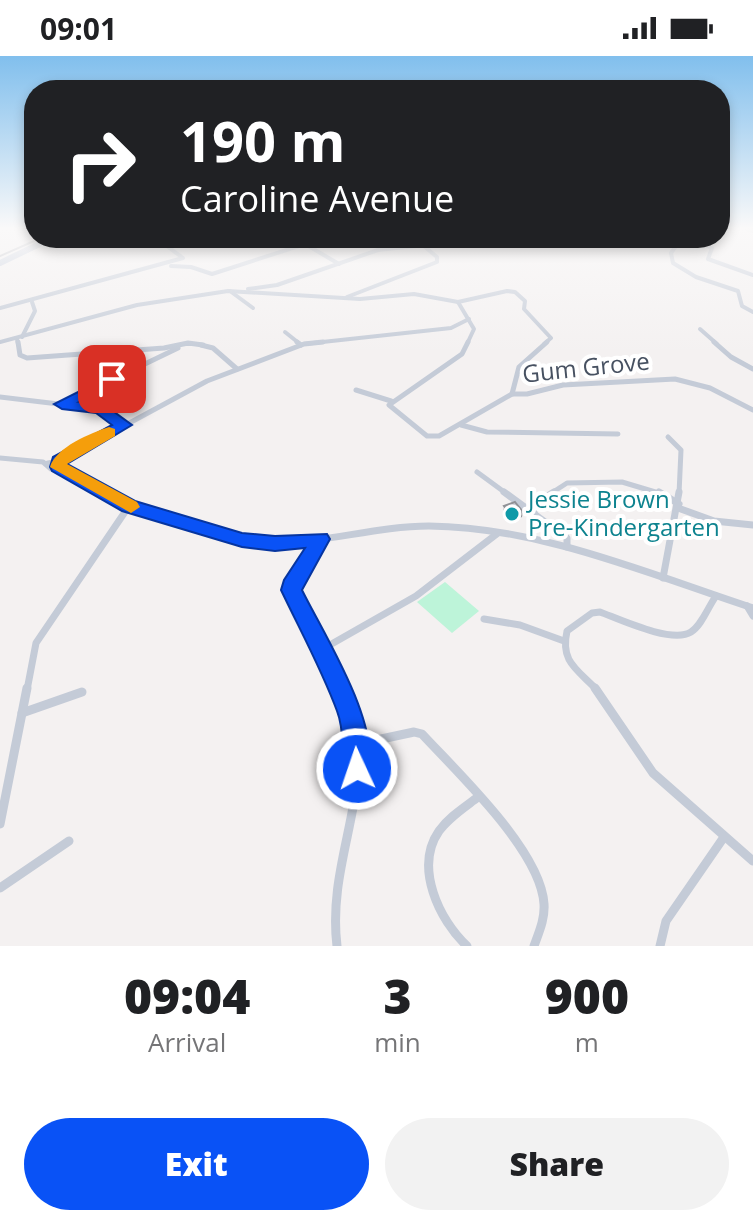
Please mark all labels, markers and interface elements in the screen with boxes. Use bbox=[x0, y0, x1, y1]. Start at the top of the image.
text: 09:01 bbox=[40, 8, 117, 49]
text: 190 m bbox=[180, 102, 346, 178]
icon: right bbox=[48, 112, 152, 216]
text: Caroline Avenue bbox=[180, 174, 454, 223]
street label: Gum Grove bbox=[521, 343, 651, 390]
pin bbox=[78, 345, 146, 413]
icon: arrive bbox=[90, 357, 134, 401]
place label: Jessie Brown Pre-Kindergarten bbox=[526, 482, 720, 543]
marker: Jessie Brown Pre-Kindergarten bbox=[503, 505, 521, 523]
position arrow bbox=[315, 727, 399, 811]
text: 09:04 bbox=[124, 963, 250, 1028]
text: 3 bbox=[383, 963, 412, 1028]
text: 900 bbox=[545, 963, 629, 1028]
text: Arrival bbox=[148, 1024, 226, 1060]
text: min bbox=[374, 1024, 421, 1060]
text: m bbox=[575, 1024, 599, 1060]
button: Exit bbox=[24, 1118, 369, 1210]
button: Share bbox=[385, 1118, 729, 1210]

